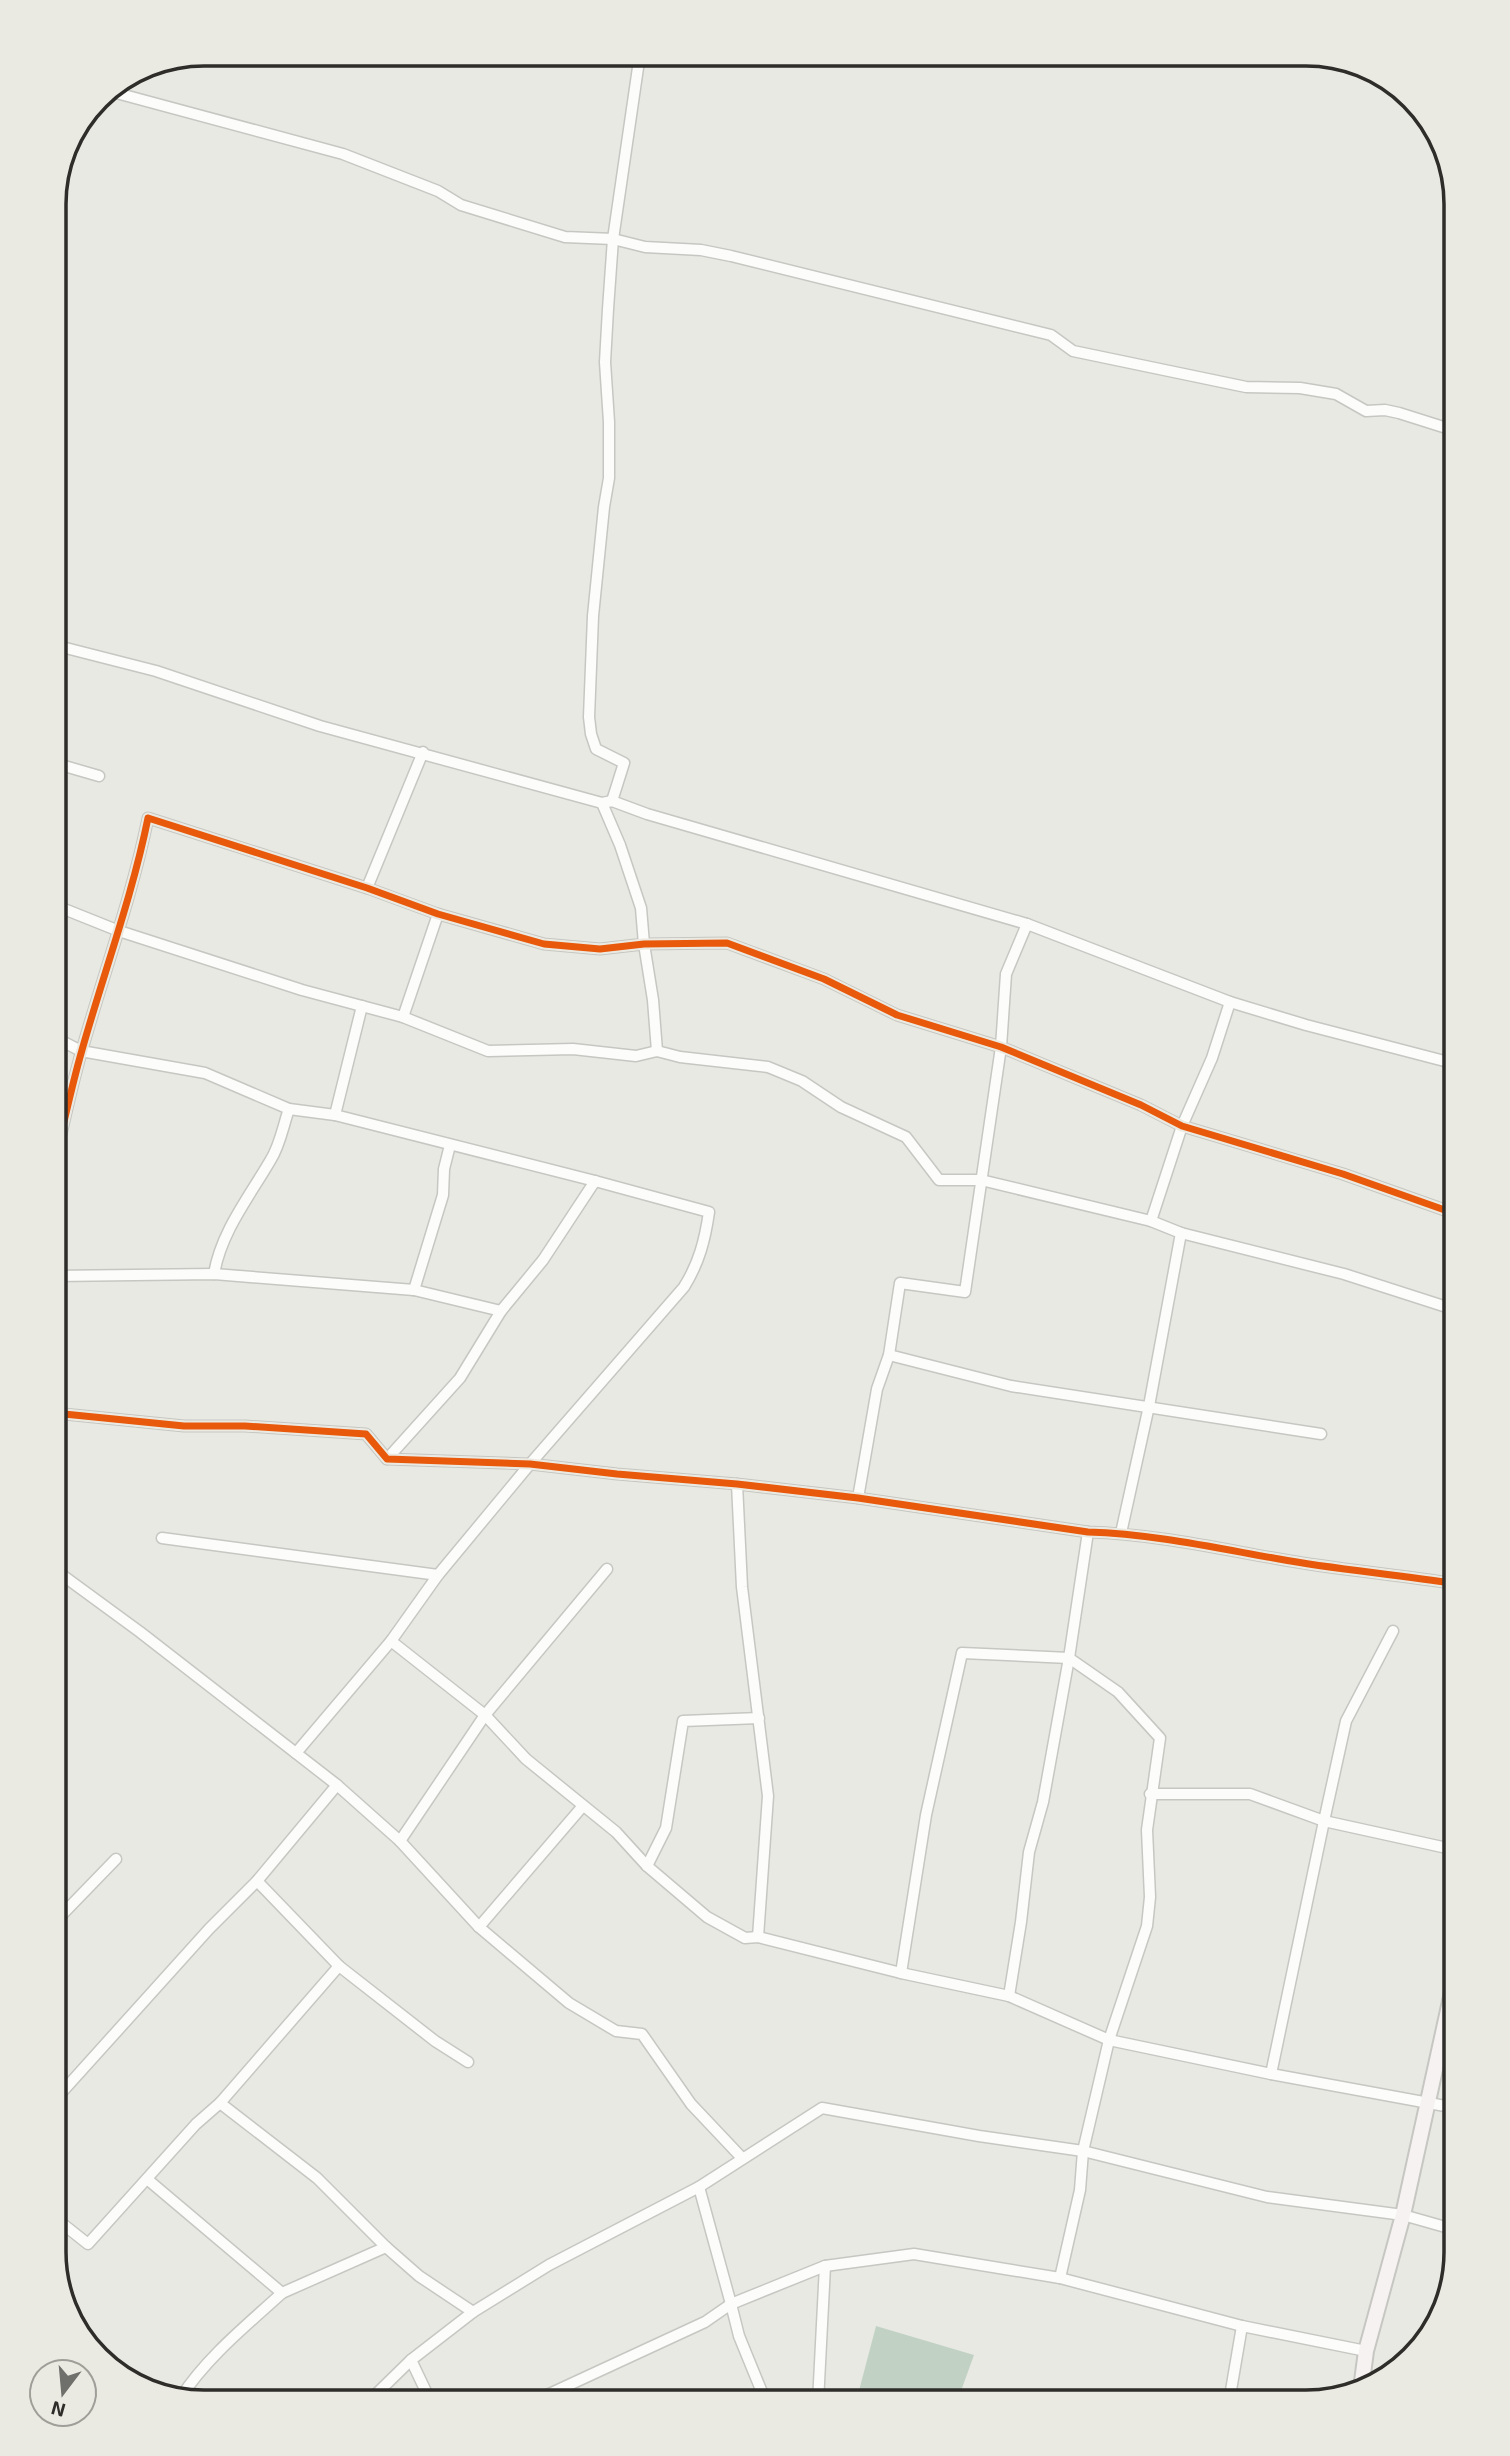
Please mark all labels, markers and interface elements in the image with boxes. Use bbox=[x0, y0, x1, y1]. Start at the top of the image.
north arrow bbox=[28, 2358, 98, 2428]
text: N bbox=[48, 2397, 68, 2423]

